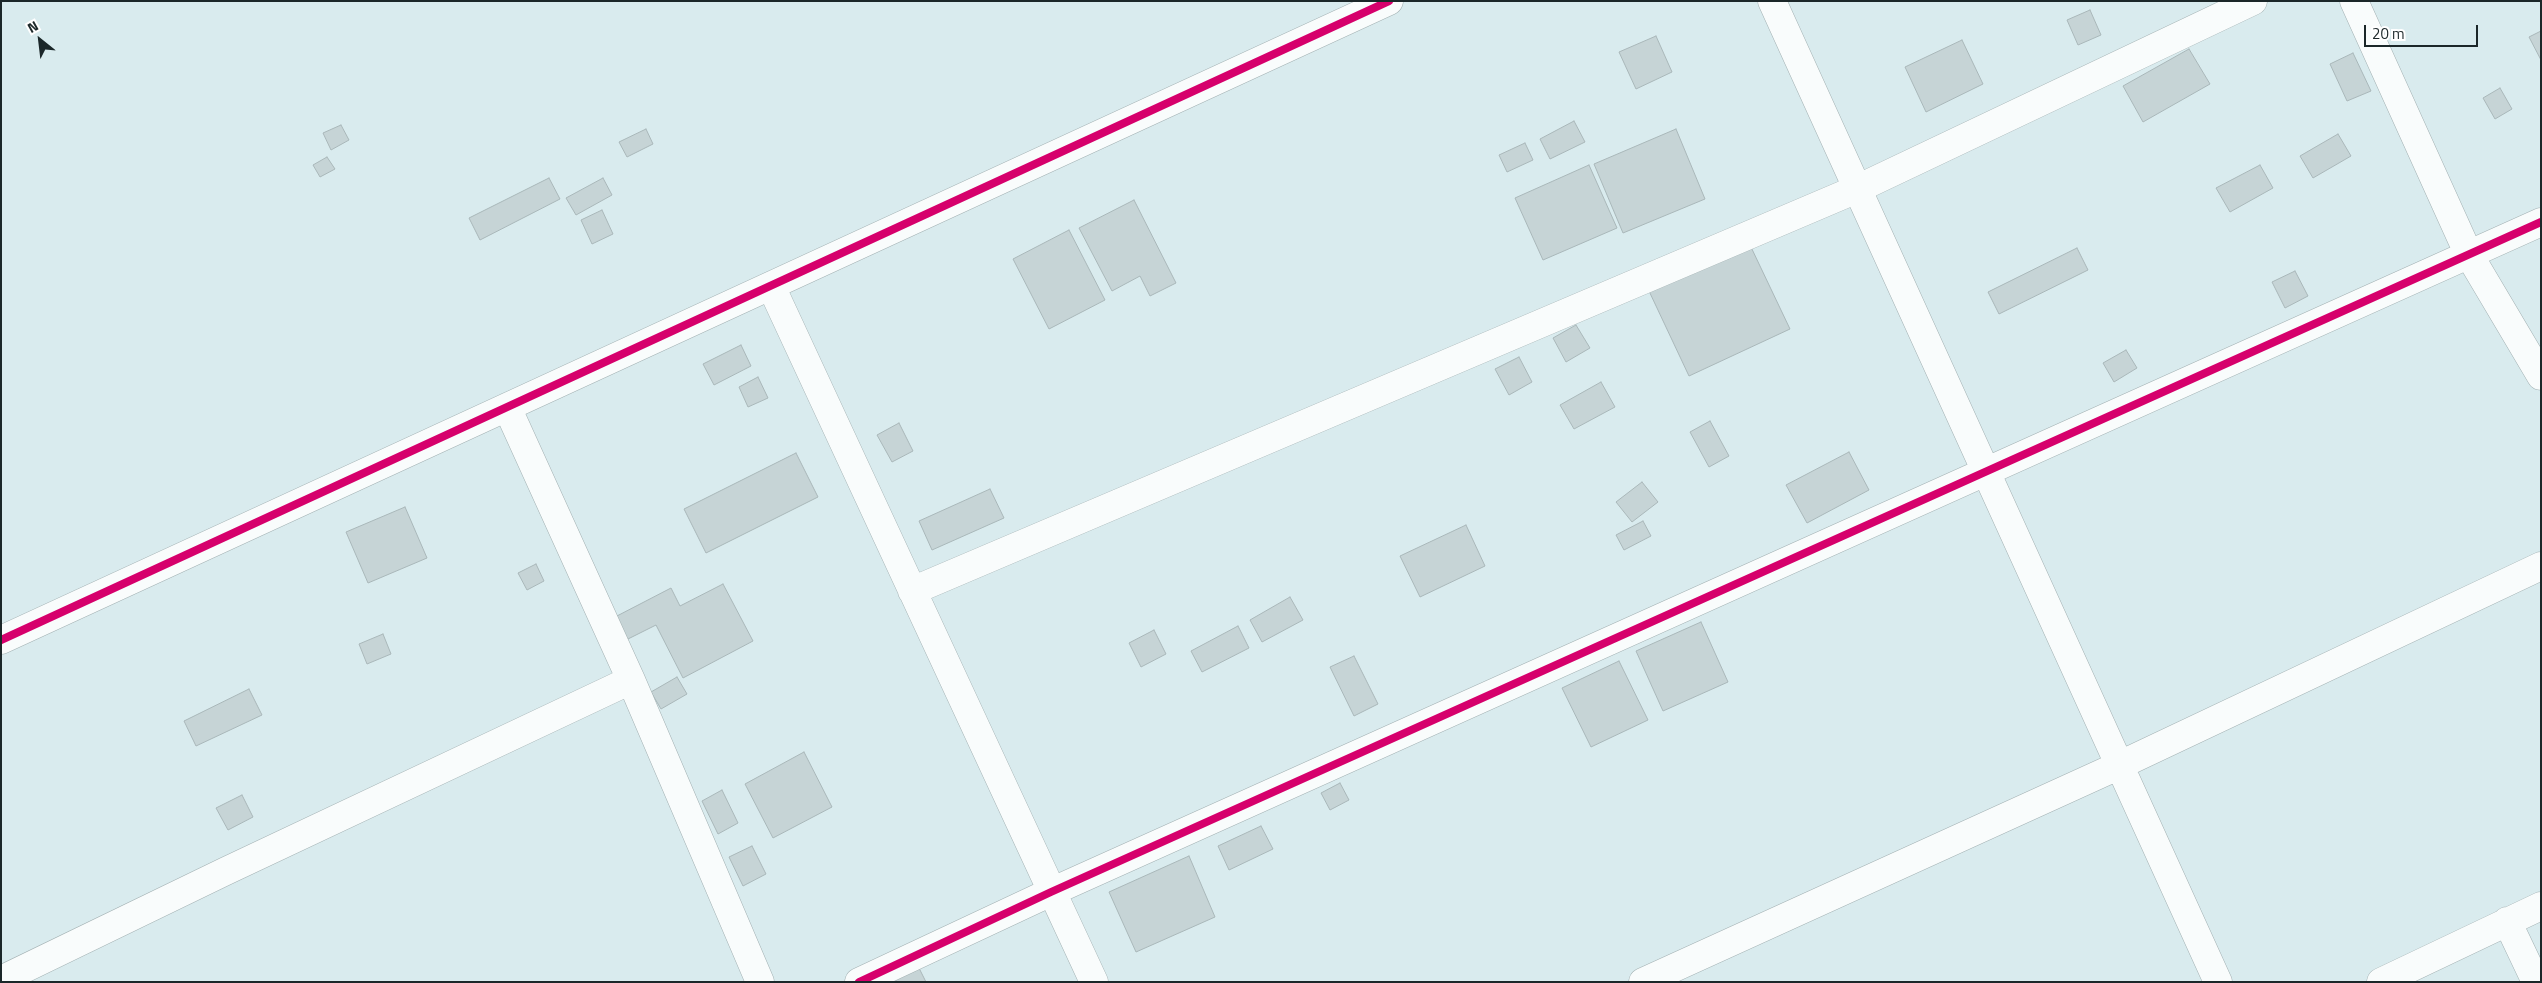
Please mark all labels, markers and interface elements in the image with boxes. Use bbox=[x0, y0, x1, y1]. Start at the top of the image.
north arrow bbox=[15, 15, 65, 65]
text: N bbox=[23, 15, 42, 38]
scale bar bbox=[2367, 15, 2481, 47]
text: 20 m bbox=[2372, 22, 2405, 45]

